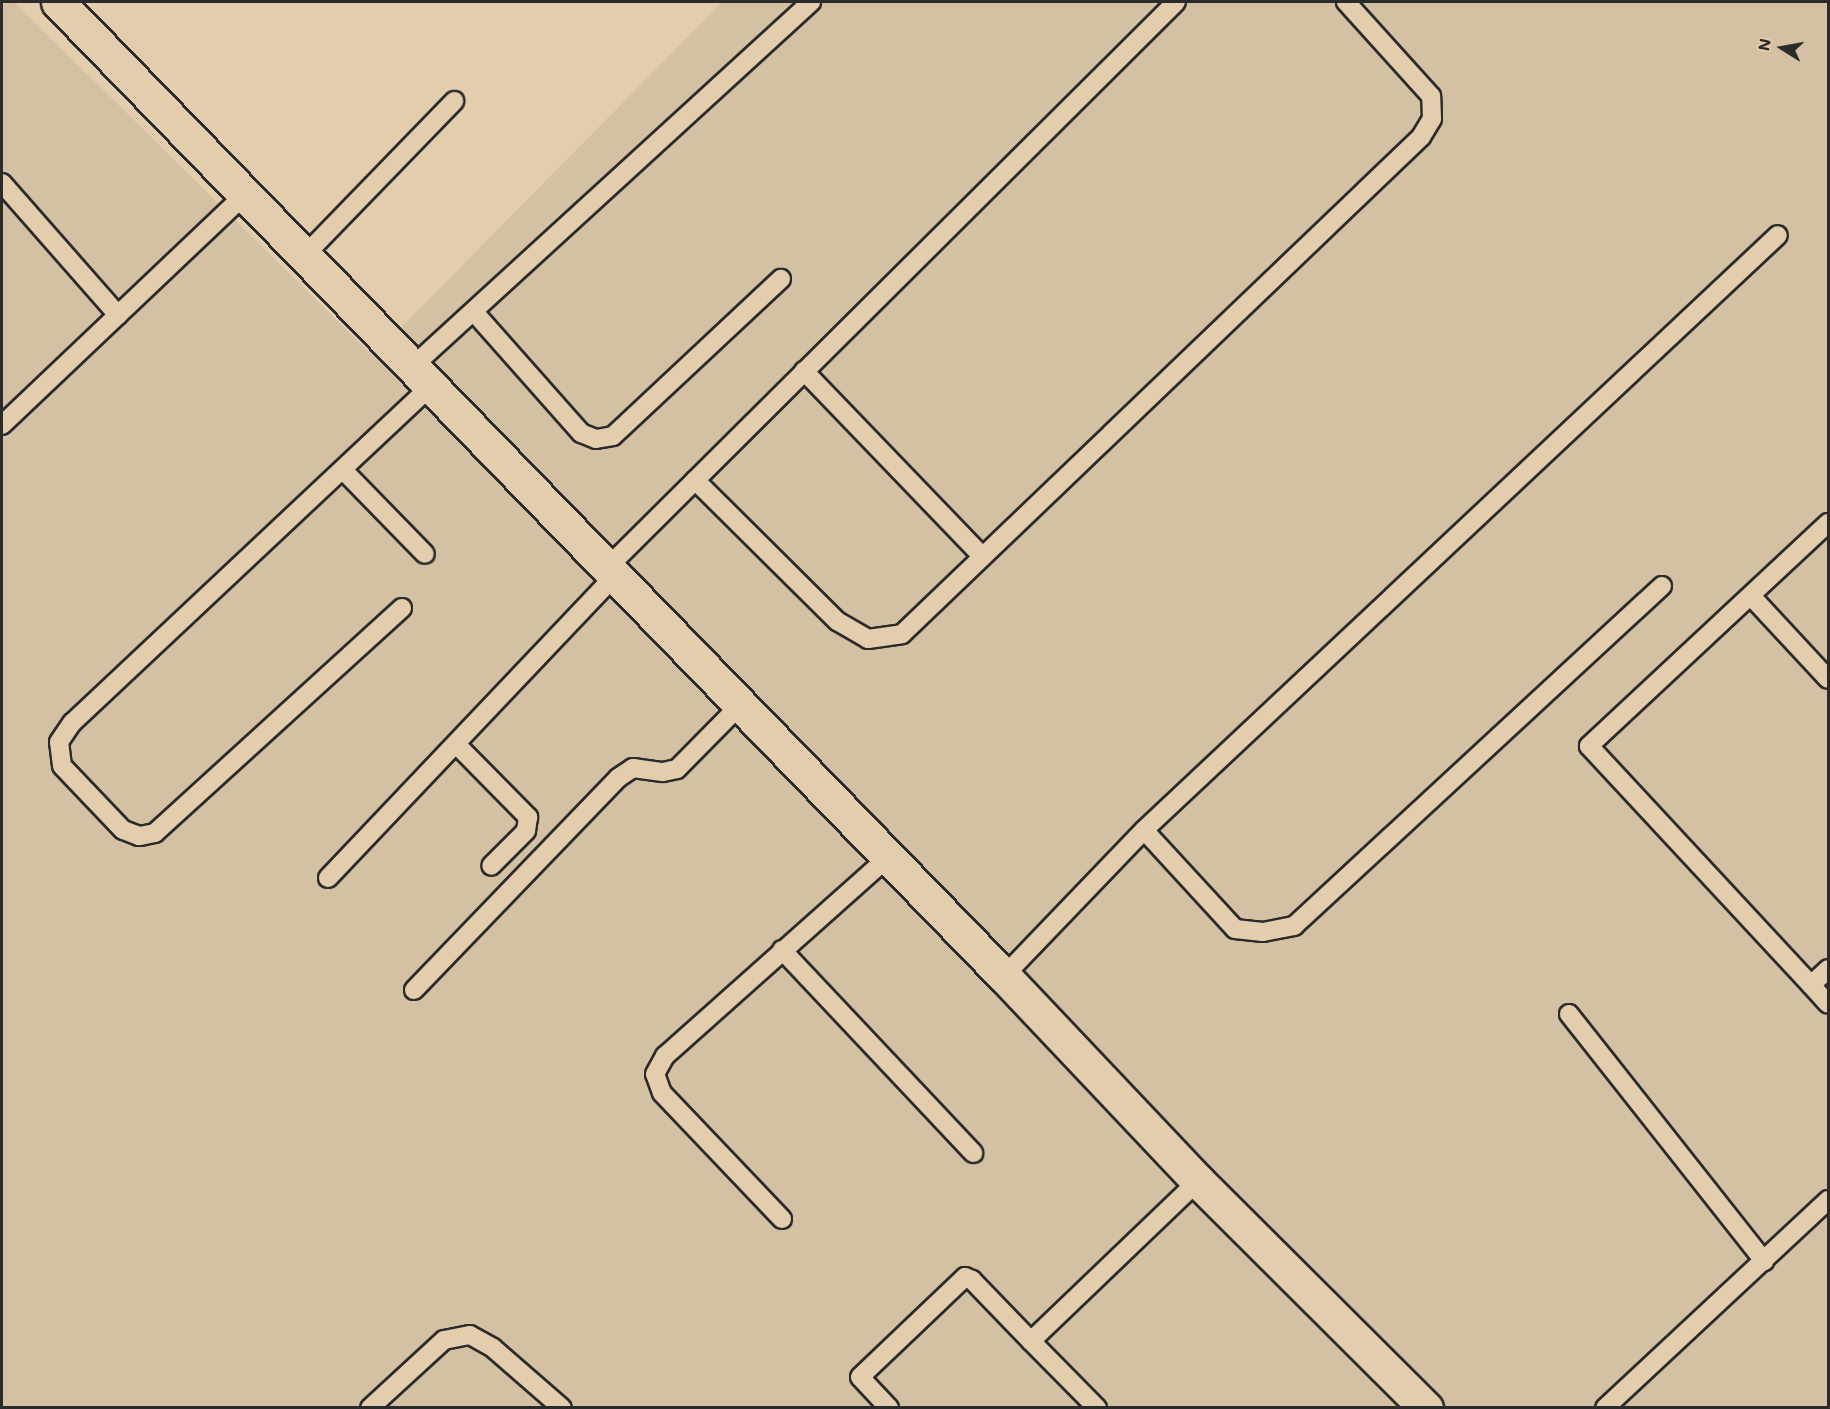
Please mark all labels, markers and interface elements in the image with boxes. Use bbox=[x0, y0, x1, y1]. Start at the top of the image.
north arrow bbox=[1752, 18, 1812, 78]
text: N bbox=[1752, 37, 1775, 52]

